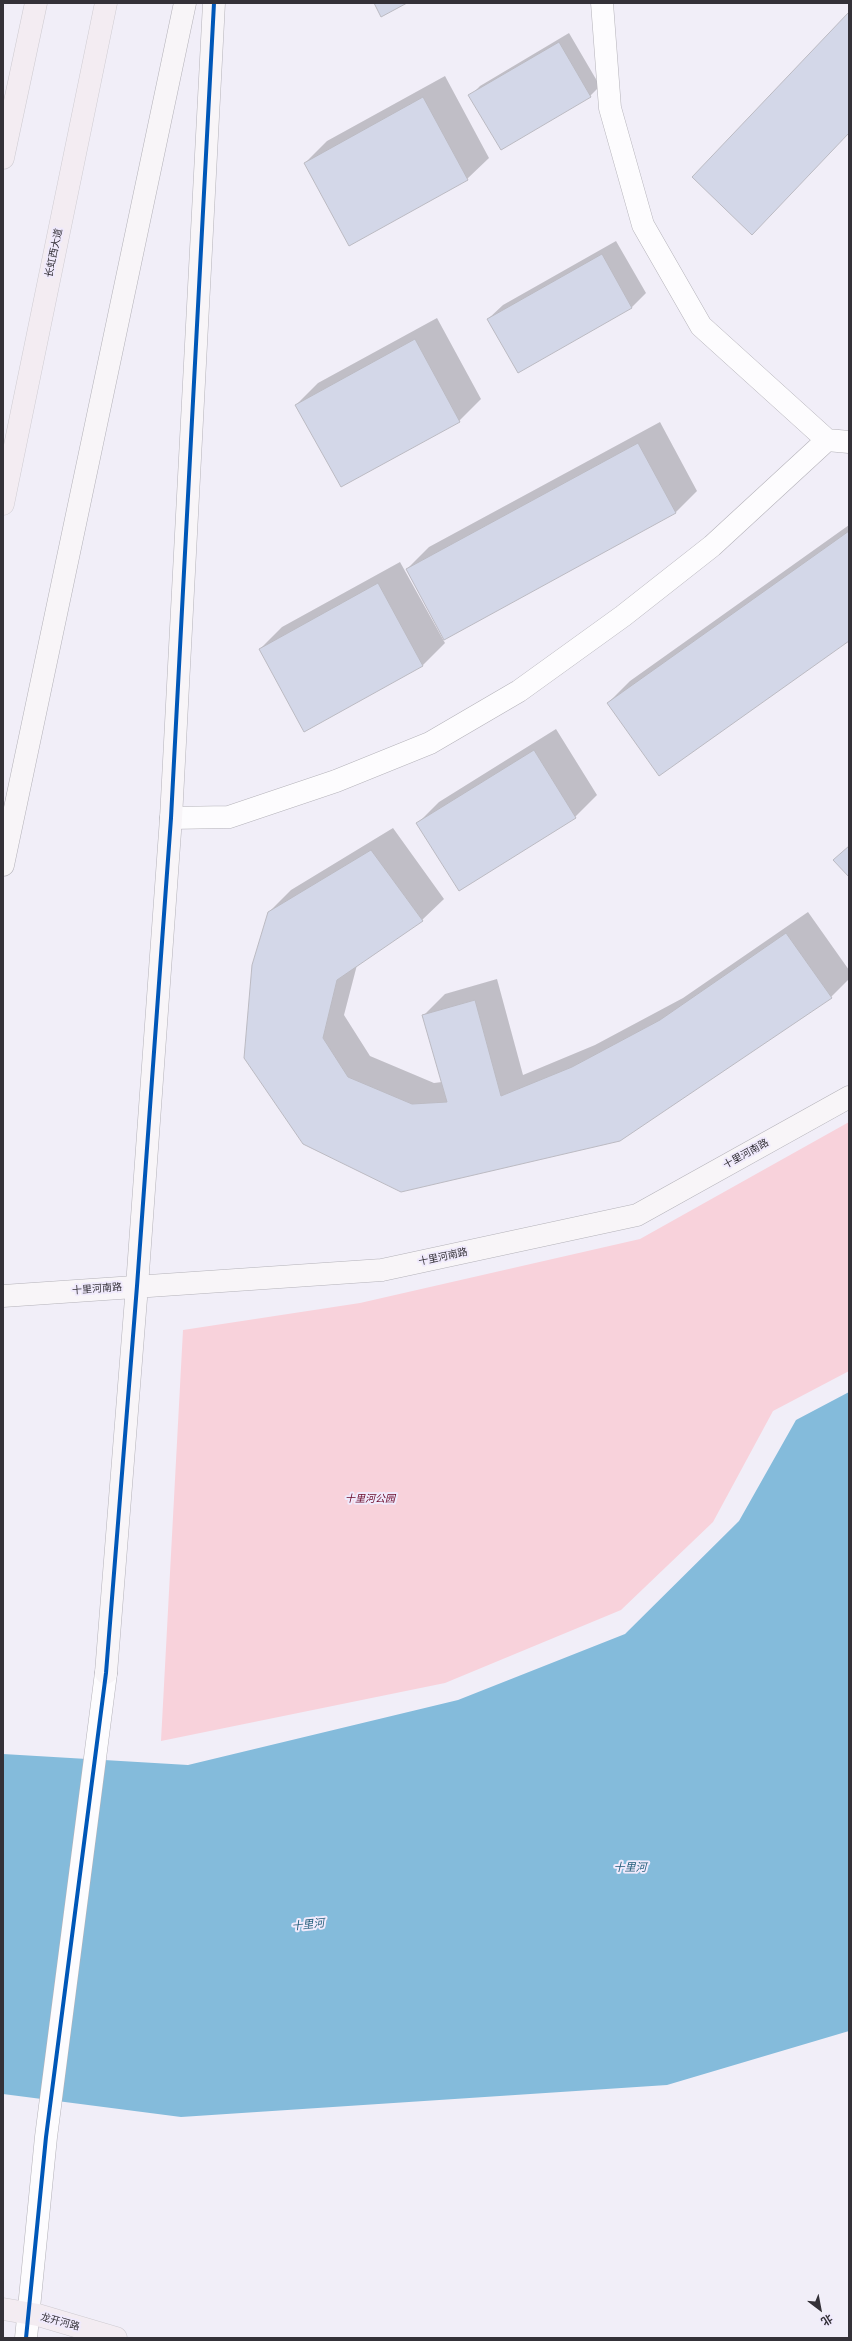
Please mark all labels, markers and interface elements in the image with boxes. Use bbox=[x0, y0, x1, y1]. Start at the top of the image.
street label: 长虹西大道 bbox=[43, 227, 65, 279]
street label: 十里河南路 bbox=[721, 1137, 771, 1171]
street label: 十里河南路 bbox=[417, 1246, 469, 1268]
street label: 十里河南路 bbox=[72, 1281, 122, 1297]
park label: 十里河公园 bbox=[345, 1493, 395, 1505]
water label: 十里河 bbox=[614, 1861, 646, 1875]
water label: 十里河 bbox=[291, 1917, 325, 1933]
north arrow bbox=[800, 2289, 840, 2329]
street label: 龙开河路 bbox=[39, 2311, 81, 2333]
text: 北 bbox=[819, 2311, 835, 2328]

